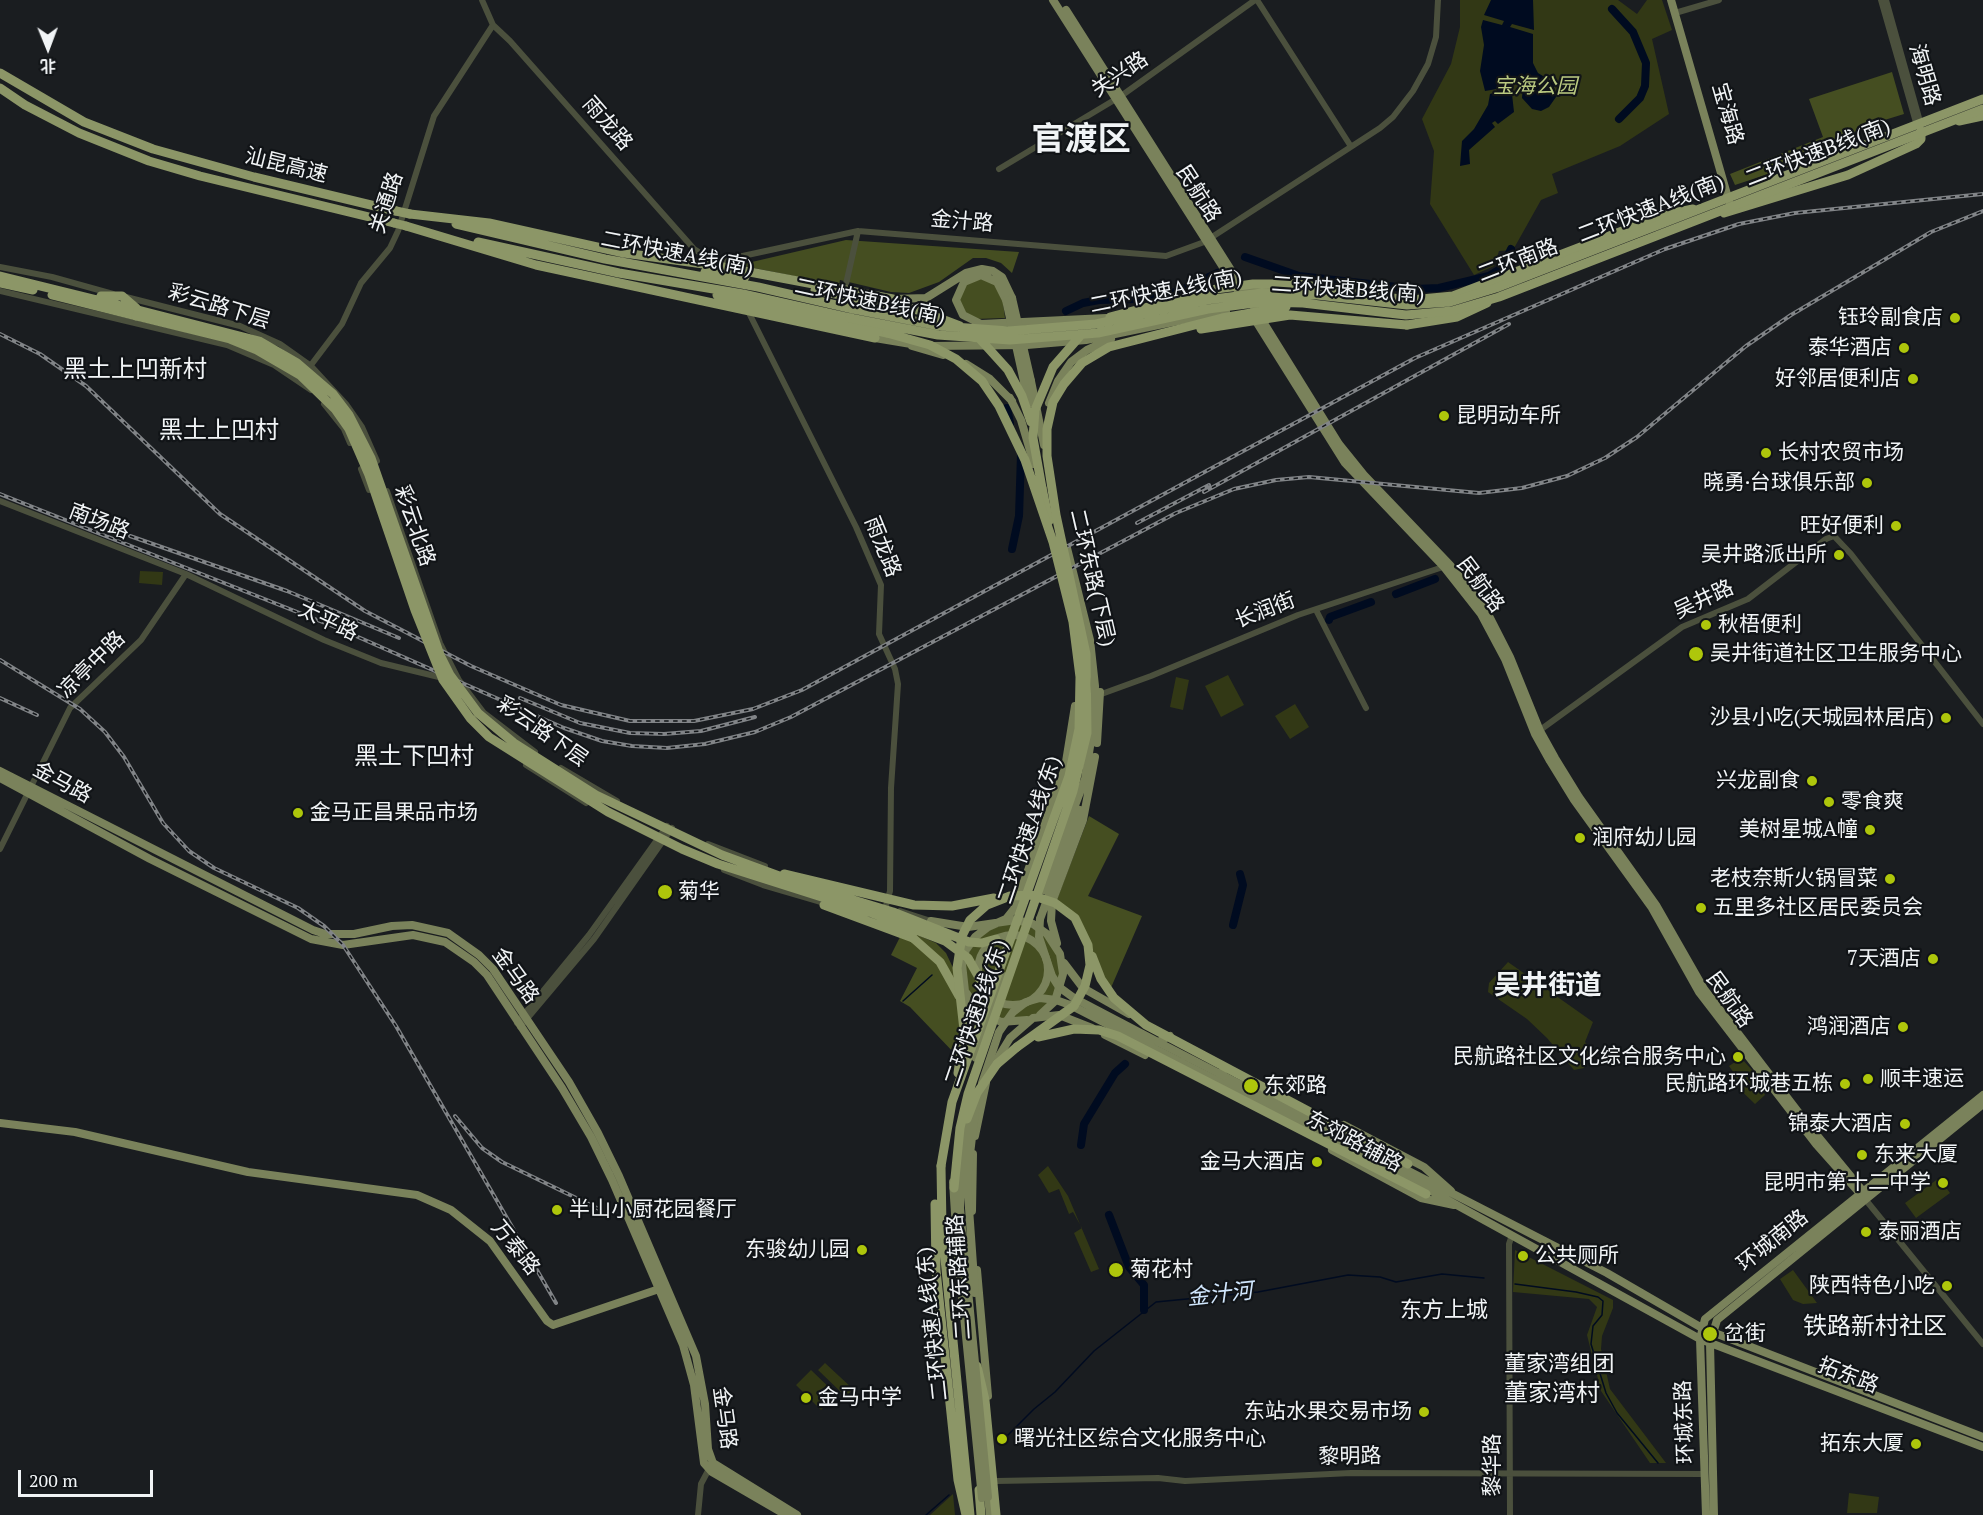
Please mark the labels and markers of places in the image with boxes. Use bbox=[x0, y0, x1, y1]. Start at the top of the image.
place label: 钰玲副食店 bbox=[1838, 305, 1943, 331]
marker: 钰玲副食店 bbox=[1948, 311, 1962, 325]
place label: 泰华酒店 bbox=[1808, 335, 1892, 361]
marker: 泰华酒店 bbox=[1897, 341, 1911, 355]
place label: 好邻居便利店 bbox=[1775, 366, 1901, 392]
marker: 好邻居便利店 bbox=[1906, 372, 1920, 386]
place label: 昆明动车所 bbox=[1456, 403, 1561, 429]
marker: 昆明动车所 bbox=[1437, 409, 1451, 423]
place label: 长村农贸市场 bbox=[1778, 440, 1904, 466]
marker: 长村农贸市场 bbox=[1759, 446, 1773, 460]
place label: 晓勇·台球俱乐部 bbox=[1703, 470, 1855, 496]
marker: 晓勇·台球俱乐部 bbox=[1860, 476, 1874, 490]
place label: 旺好便利 bbox=[1800, 513, 1884, 539]
marker: 旺好便利 bbox=[1889, 519, 1903, 533]
place label: 吴井路派出所 bbox=[1701, 542, 1827, 568]
marker: 吴井路派出所 bbox=[1832, 548, 1846, 562]
place label: 秋梧便利 bbox=[1718, 612, 1802, 638]
marker: 秋梧便利 bbox=[1699, 618, 1713, 632]
place label: 吴井街道社区卫生服务中心 bbox=[1710, 641, 1962, 667]
marker: 吴井街道社区卫生服务中心 bbox=[1687, 645, 1705, 663]
place label: 沙县小吃(天城园林居店) bbox=[1710, 705, 1934, 731]
marker: 沙县小吃(天城园林居店) bbox=[1939, 711, 1953, 725]
place label: 兴龙副食 bbox=[1716, 768, 1800, 794]
marker: 兴龙副食 bbox=[1805, 774, 1819, 788]
place label: 零食爽 bbox=[1841, 789, 1904, 815]
marker: 零食爽 bbox=[1822, 795, 1836, 809]
place label: 金马正昌果品市场 bbox=[310, 800, 478, 826]
marker: 金马正昌果品市场 bbox=[291, 806, 305, 820]
place label: 美树星城A幢 bbox=[1739, 817, 1858, 843]
marker: 美树星城A幢 bbox=[1863, 823, 1877, 837]
place label: 润府幼儿园 bbox=[1592, 825, 1697, 851]
marker: 润府幼儿园 bbox=[1573, 831, 1587, 845]
place label: 老枝奈斯火锅冒菜 bbox=[1710, 866, 1878, 892]
marker: 老枝奈斯火锅冒菜 bbox=[1883, 872, 1897, 886]
place label: 菊华 bbox=[678, 879, 720, 905]
marker: 菊华 bbox=[656, 883, 674, 901]
place label: 五里多社区居民委员会 bbox=[1713, 895, 1923, 921]
marker: 五里多社区居民委员会 bbox=[1694, 901, 1708, 915]
place label: 7天酒店 bbox=[1847, 946, 1921, 972]
marker: 7天酒店 bbox=[1926, 952, 1940, 966]
place label: 鸿润酒店 bbox=[1807, 1014, 1891, 1040]
marker: 鸿润酒店 bbox=[1896, 1020, 1910, 1034]
place label: 民航路社区文化综合服务中心 bbox=[1453, 1044, 1726, 1070]
marker: 民航路社区文化综合服务中心 bbox=[1731, 1050, 1745, 1064]
place label: 顺丰速运 bbox=[1880, 1066, 1964, 1092]
place label: 民航路环城巷五栋 bbox=[1665, 1071, 1833, 1097]
marker: 顺丰速运 bbox=[1861, 1072, 1875, 1086]
place label: 东郊路 bbox=[1264, 1073, 1327, 1099]
marker: 东郊路 bbox=[1242, 1077, 1260, 1095]
marker: 民航路环城巷五栋 bbox=[1838, 1077, 1852, 1091]
place label: 锦泰大酒店 bbox=[1788, 1111, 1893, 1137]
marker: 锦泰大酒店 bbox=[1898, 1117, 1912, 1131]
place label: 东来大厦 bbox=[1874, 1142, 1958, 1168]
marker: 东来大厦 bbox=[1855, 1148, 1869, 1162]
place label: 金马大酒店 bbox=[1200, 1149, 1305, 1175]
marker: 金马大酒店 bbox=[1310, 1155, 1324, 1169]
place label: 昆明市第十二中学 bbox=[1763, 1170, 1931, 1196]
marker: 昆明市第十二中学 bbox=[1936, 1176, 1950, 1190]
place label: 半山小厨花园餐厅 bbox=[569, 1197, 737, 1223]
marker: 半山小厨花园餐厅 bbox=[550, 1203, 564, 1217]
place label: 泰丽酒店 bbox=[1878, 1219, 1962, 1245]
marker: 泰丽酒店 bbox=[1859, 1225, 1873, 1239]
place label: 东骏幼儿园 bbox=[745, 1237, 850, 1263]
marker: 东骏幼儿园 bbox=[855, 1243, 869, 1257]
place label: 公共厕所 bbox=[1535, 1243, 1619, 1269]
marker: 公共厕所 bbox=[1516, 1249, 1530, 1263]
place label: 菊花村 bbox=[1130, 1257, 1193, 1283]
marker: 菊花村 bbox=[1107, 1261, 1125, 1279]
place label: 陕西特色小吃 bbox=[1809, 1273, 1935, 1299]
marker: 陕西特色小吃 bbox=[1940, 1279, 1954, 1293]
place label: 岔街 bbox=[1724, 1321, 1766, 1347]
marker: 岔街 bbox=[1701, 1325, 1719, 1343]
place label: 金马中学 bbox=[818, 1385, 902, 1411]
marker: 金马中学 bbox=[799, 1391, 813, 1405]
place label: 东站水果交易市场 bbox=[1244, 1399, 1412, 1425]
marker: 东站水果交易市场 bbox=[1417, 1405, 1431, 1419]
place label: 曙光社区综合文化服务中心 bbox=[1014, 1426, 1266, 1452]
place label: 拓东大厦 bbox=[1820, 1431, 1904, 1457]
marker: 曙光社区综合文化服务中心 bbox=[995, 1432, 1009, 1446]
marker: 拓东大厦 bbox=[1909, 1437, 1923, 1451]

